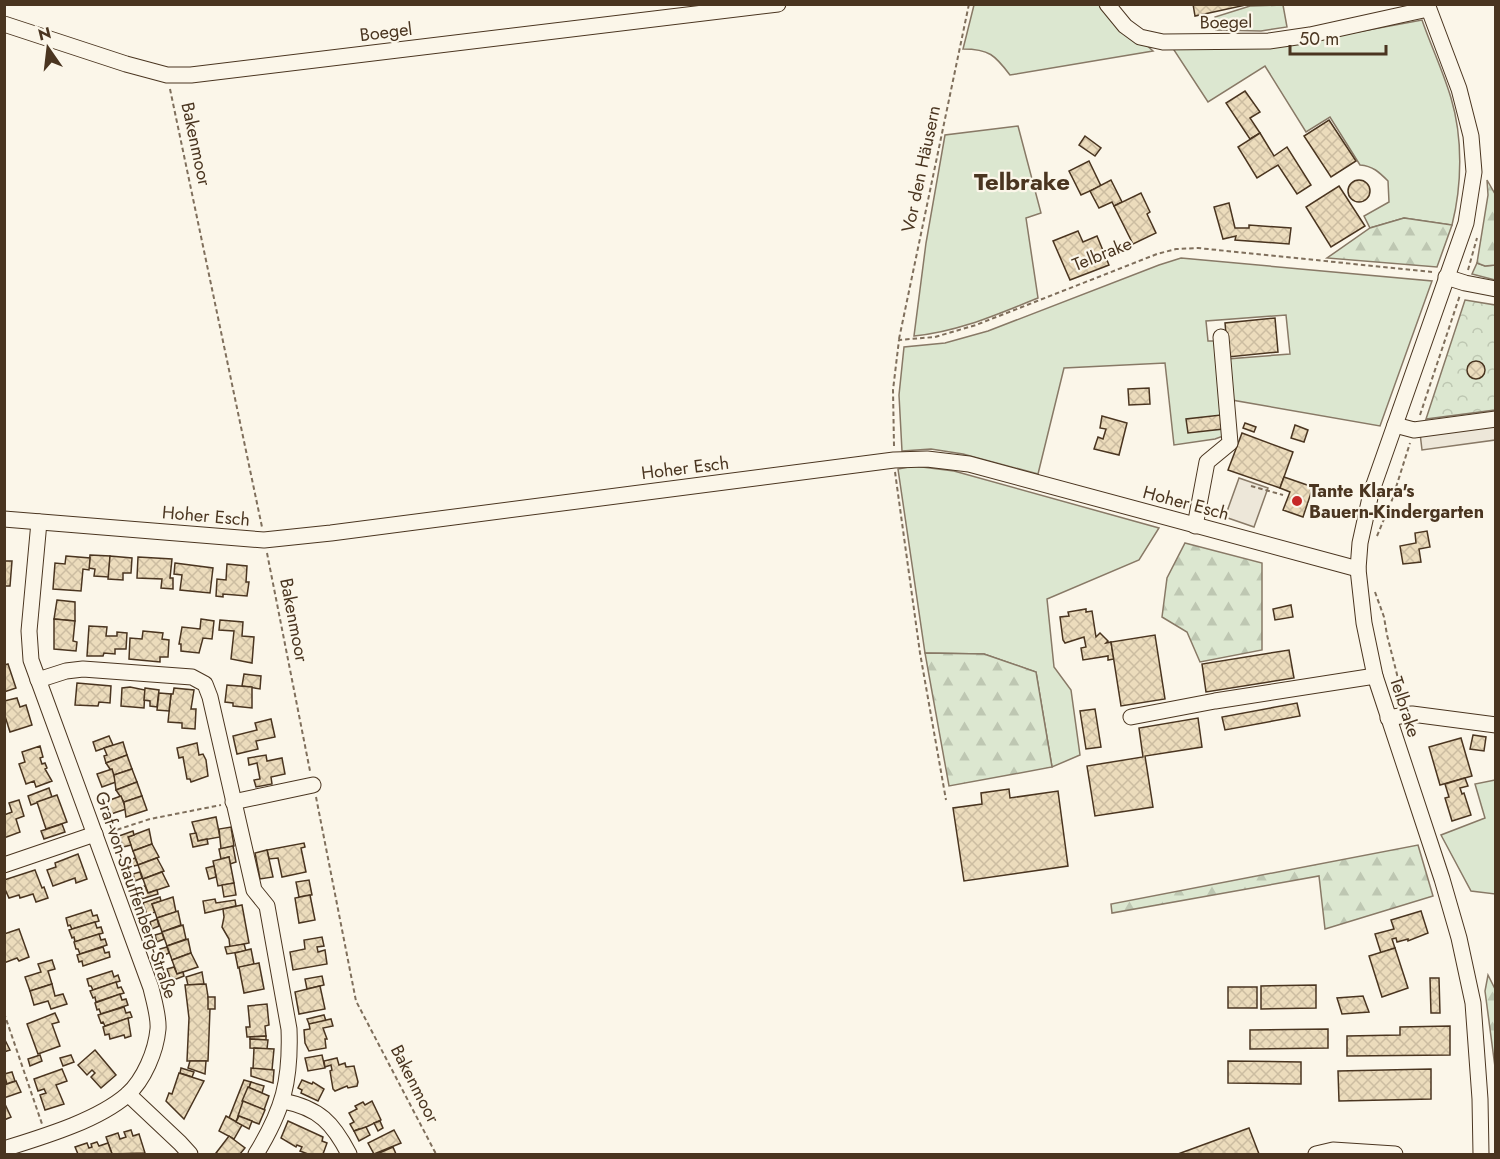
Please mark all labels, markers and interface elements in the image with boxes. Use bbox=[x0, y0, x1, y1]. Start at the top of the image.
street label: Boegel bbox=[1199, 9, 1253, 35]
street label: Boegel bbox=[358, 16, 414, 48]
north arrow bbox=[18, 18, 78, 78]
scale bar bbox=[1290, 18, 1386, 56]
text: N bbox=[36, 21, 53, 47]
text: 50 m bbox=[1299, 26, 1339, 52]
street label: Bakenmoor bbox=[174, 100, 218, 189]
street label: Vor den Häusern bbox=[895, 103, 947, 235]
district label: Telbrake bbox=[974, 164, 1070, 199]
street label: Telbrake bbox=[1068, 230, 1136, 278]
street label: Hoher Esch bbox=[640, 450, 730, 486]
place label: Tante Klara's Bauern-Kindergarten bbox=[1309, 478, 1484, 525]
street label: Hoher Esch bbox=[1140, 479, 1232, 527]
marker: Tante Klara's Bauern-Kindergarten bbox=[1290, 494, 1304, 508]
street label: Hoher Esch bbox=[161, 499, 251, 533]
street label: Bakenmoor bbox=[273, 576, 315, 665]
street label: Telbrake bbox=[1383, 674, 1427, 740]
street label: Graf-von-Stauffenberg-Straße bbox=[88, 788, 184, 1002]
street label: Bakenmoor bbox=[384, 1040, 446, 1128]

